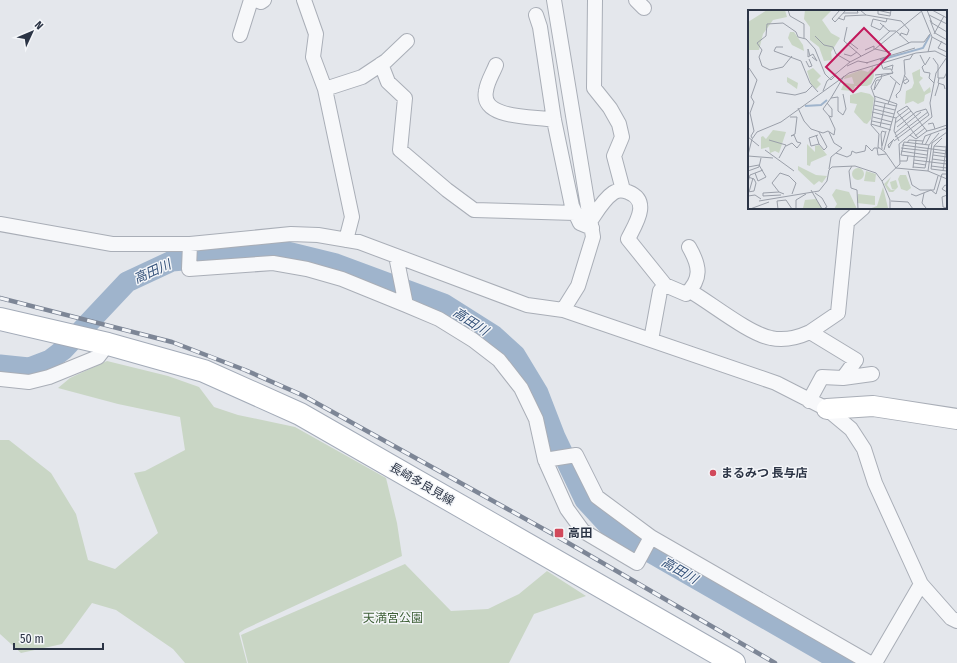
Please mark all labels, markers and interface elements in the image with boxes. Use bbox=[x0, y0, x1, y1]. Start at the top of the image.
inset map bbox=[748, 10, 947, 209]
north arrow bbox=[12, 12, 52, 52]
text: N bbox=[32, 19, 46, 32]
water label: 高田川 bbox=[131, 256, 175, 286]
water label: 高田川 bbox=[450, 305, 493, 339]
street label: 長崎多良見線 bbox=[387, 460, 457, 508]
place label: まるみつ 長与店 bbox=[721, 466, 808, 480]
marker: まるみつ 長与店 bbox=[708, 468, 718, 478]
place label: 高田 bbox=[568, 526, 592, 540]
marker: 高田 bbox=[553, 527, 565, 539]
water label: 高田川 bbox=[659, 554, 702, 588]
park label: 天満宮公園 bbox=[363, 611, 423, 625]
scale bar bbox=[14, 625, 103, 651]
text: 50 m bbox=[20, 632, 44, 646]

